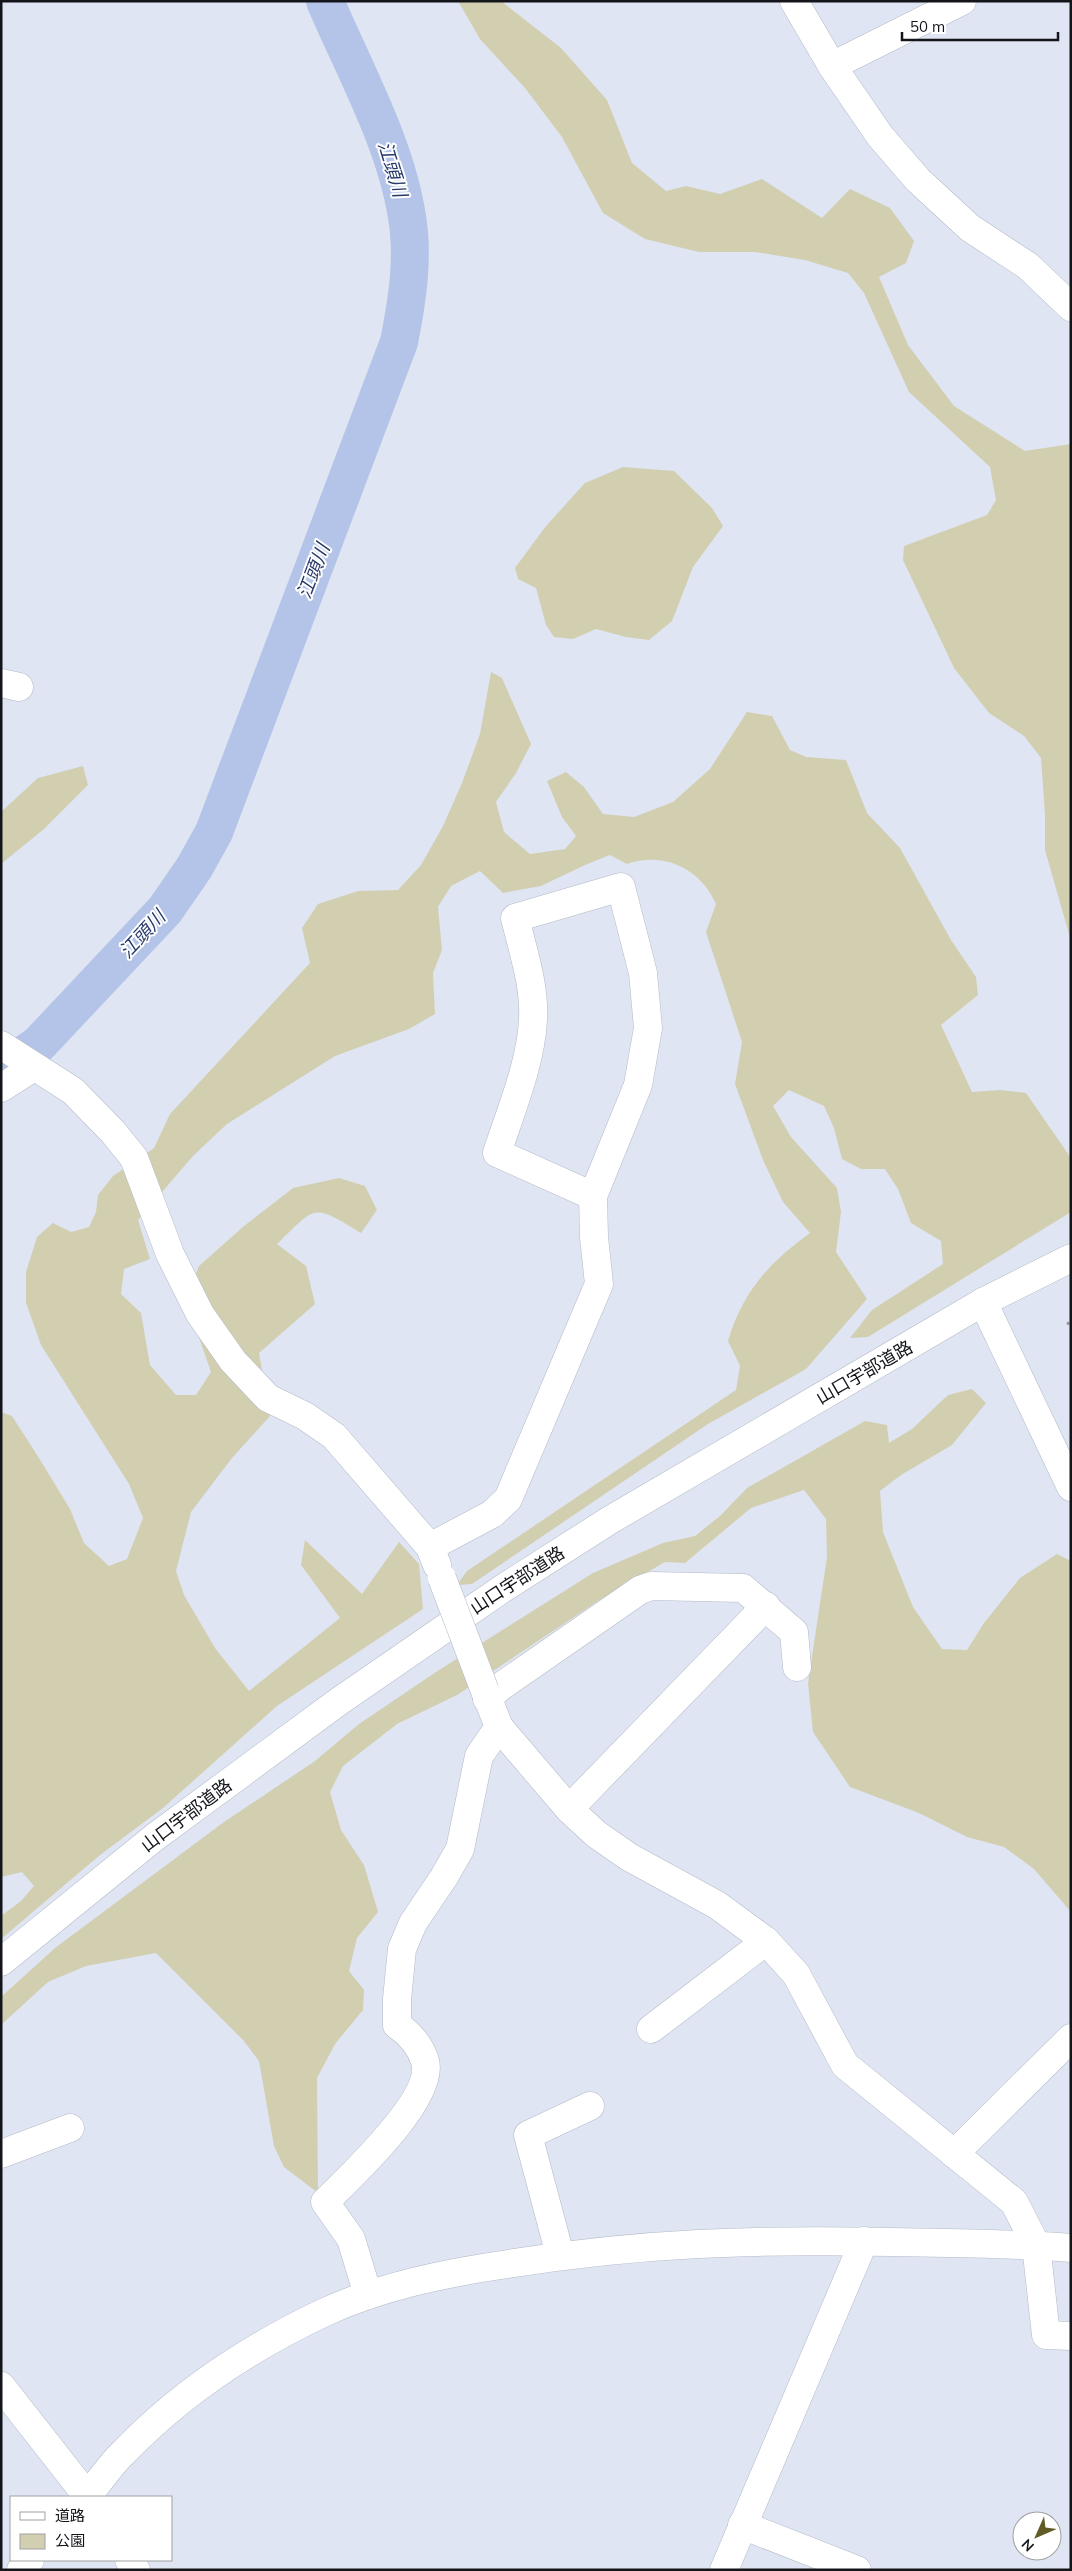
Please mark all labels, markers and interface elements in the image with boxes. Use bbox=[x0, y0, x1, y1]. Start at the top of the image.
scale bar bbox=[902, 10, 1058, 42]
text: 50 m bbox=[910, 17, 945, 36]
water label: 江頭川 bbox=[373, 138, 413, 202]
water label: 江頭川 bbox=[292, 538, 335, 602]
water label: 江頭川 bbox=[114, 904, 172, 963]
street label: 山口宇部道路 bbox=[811, 1335, 917, 1409]
street label: 山口宇部道路 bbox=[465, 1541, 569, 1619]
street label: 山口宇部道路 bbox=[136, 1773, 236, 1857]
legend bbox=[10, 2496, 172, 2561]
text: 道路 bbox=[55, 2506, 85, 2525]
north arrow bbox=[1012, 2511, 1062, 2561]
text: 公園 bbox=[55, 2531, 85, 2550]
text: N bbox=[1018, 2535, 1038, 2555]

